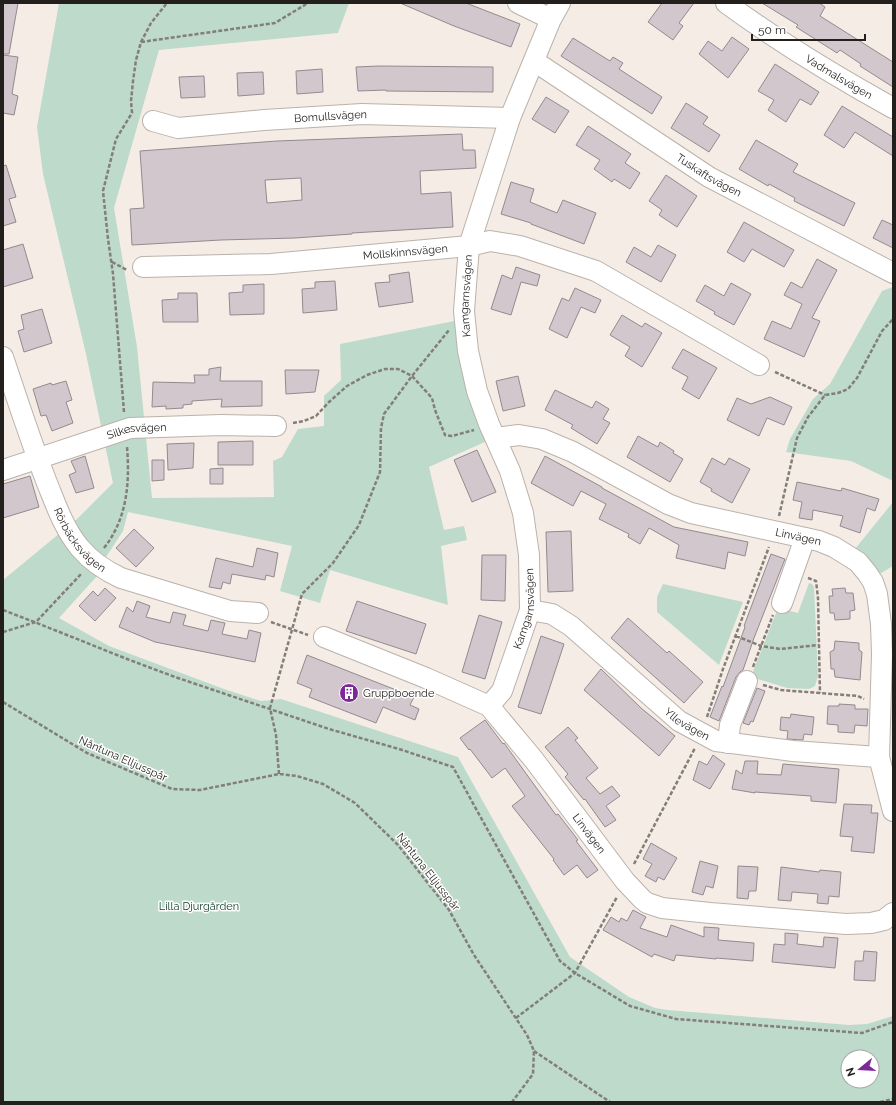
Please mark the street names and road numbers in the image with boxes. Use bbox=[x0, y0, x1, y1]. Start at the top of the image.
street label: Vadmalsvägen bbox=[803, 52, 875, 102]
street label: Bomullsvägen bbox=[294, 107, 367, 125]
street label: Tuskaftsvägen bbox=[674, 151, 744, 199]
street label: Mollskinnsvägen bbox=[362, 241, 448, 262]
street label: Kamgarnsvägen bbox=[457, 254, 475, 338]
street label: Silkesvägen bbox=[105, 420, 167, 442]
street label: Rörbäcksvägen bbox=[51, 506, 108, 575]
street label: Linvägen bbox=[774, 525, 822, 548]
street label: Kamgarnsvägen bbox=[510, 568, 537, 651]
street label: Yllevägen bbox=[662, 705, 712, 743]
street label: Nåntuna Elljusspår bbox=[77, 734, 169, 784]
street label: Linvägen bbox=[570, 811, 608, 856]
street label: Nåntuna Elljusspår bbox=[394, 830, 463, 914]

